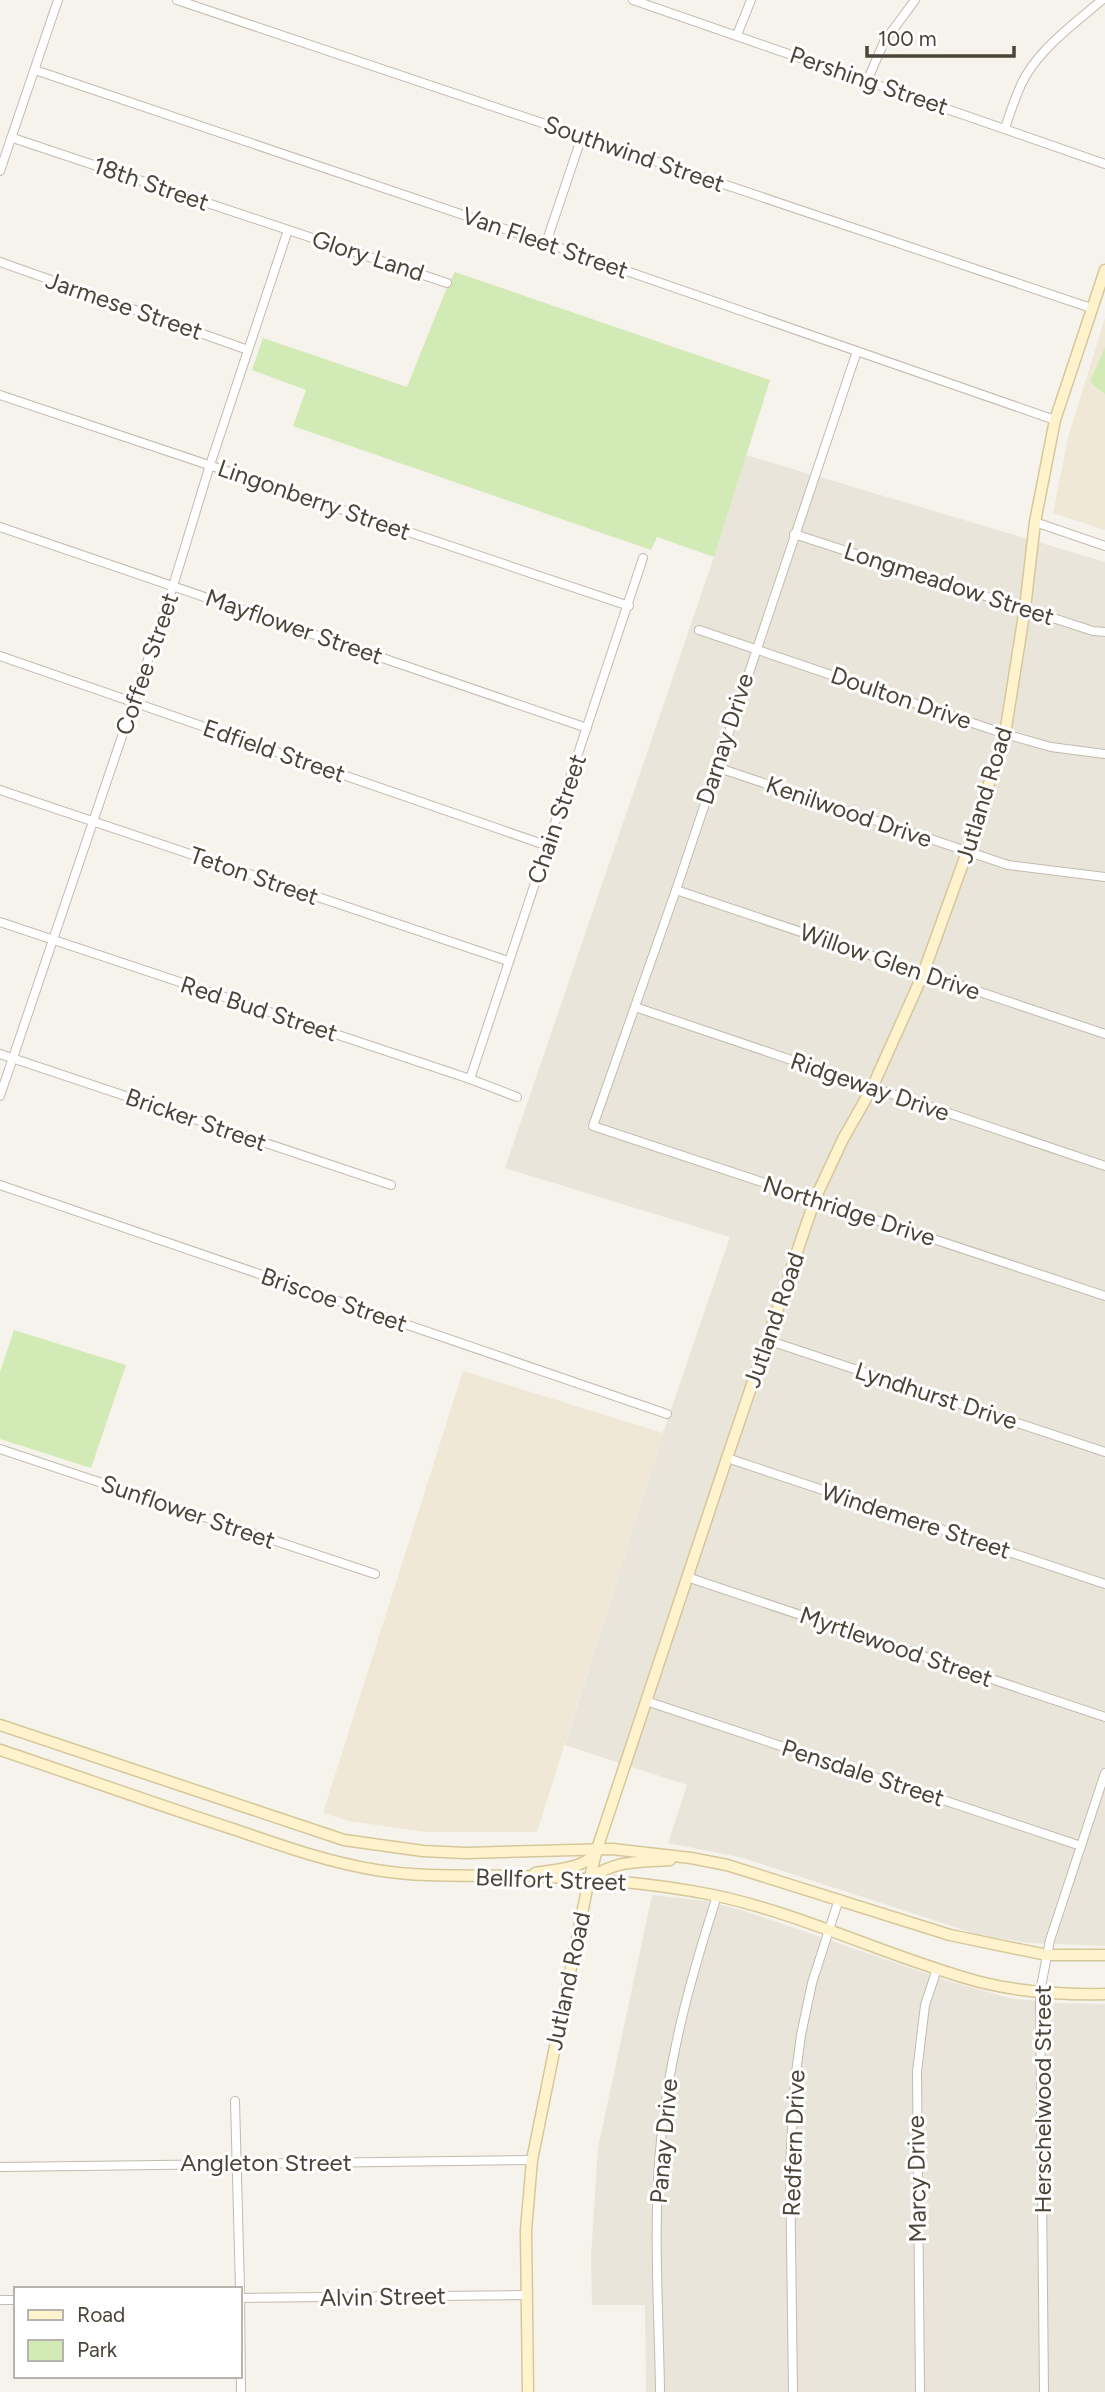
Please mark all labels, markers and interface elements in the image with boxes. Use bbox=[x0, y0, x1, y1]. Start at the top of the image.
scale bar bbox=[867, 14, 1014, 58]
text: 100 m bbox=[878, 26, 937, 51]
street label: Pershing Street bbox=[786, 40, 952, 121]
street label: Southwind Street bbox=[540, 109, 728, 198]
street label: 18th Street bbox=[90, 150, 213, 217]
street label: Van Fleet Street bbox=[458, 201, 632, 285]
street label: Glory Land bbox=[308, 224, 428, 287]
street label: Jarmese Street bbox=[42, 265, 206, 346]
street label: Lingonberry Street bbox=[214, 453, 414, 546]
street label: Longmeadow Street bbox=[840, 536, 1058, 631]
street label: Mayflower Street bbox=[202, 583, 387, 670]
street label: Coffee Street bbox=[109, 589, 184, 739]
street label: Doulton Drive bbox=[827, 660, 975, 735]
street label: Darnay Drive bbox=[690, 670, 759, 808]
street label: Edfield Street bbox=[199, 713, 349, 788]
street label: Jutland Road bbox=[949, 723, 1018, 867]
street label: Chain Street bbox=[521, 750, 592, 887]
street label: Kenilwood Drive bbox=[762, 770, 936, 854]
street label: Teton Street bbox=[186, 840, 322, 911]
street label: Willow Glen Drive bbox=[796, 917, 984, 1006]
street label: Red Bud Street bbox=[177, 969, 341, 1048]
street label: Ridgeway Drive bbox=[787, 1046, 953, 1127]
street label: Bricker Street bbox=[122, 1082, 270, 1157]
street label: Northridge Drive bbox=[759, 1169, 939, 1252]
street label: Jutland Road bbox=[737, 1248, 810, 1391]
street label: Briscoe Street bbox=[257, 1261, 411, 1338]
street label: Lyndhurst Drive bbox=[851, 1356, 1021, 1435]
street label: Sunflower Street bbox=[97, 1468, 279, 1555]
street label: Windemere Street bbox=[818, 1476, 1014, 1565]
street label: Myrtlewood Street bbox=[796, 1600, 996, 1693]
street label: Pensdale Street bbox=[778, 1733, 948, 1812]
street label: Bellfort Street bbox=[475, 1862, 627, 1897]
street label: Jutland Road bbox=[539, 1909, 596, 2053]
street label: Herschelwood Street bbox=[1028, 1985, 1057, 2213]
street label: Redfern Drive bbox=[776, 2069, 811, 2217]
street label: Panay Drive bbox=[644, 2077, 683, 2205]
street label: Marcy Drive bbox=[901, 2115, 932, 2243]
street label: Angleton Street bbox=[180, 2148, 352, 2177]
street label: Alvin Street bbox=[320, 2281, 446, 2312]
legend bbox=[14, 2287, 242, 2378]
text: Road bbox=[77, 2302, 125, 2327]
text: Park bbox=[77, 2337, 118, 2362]

